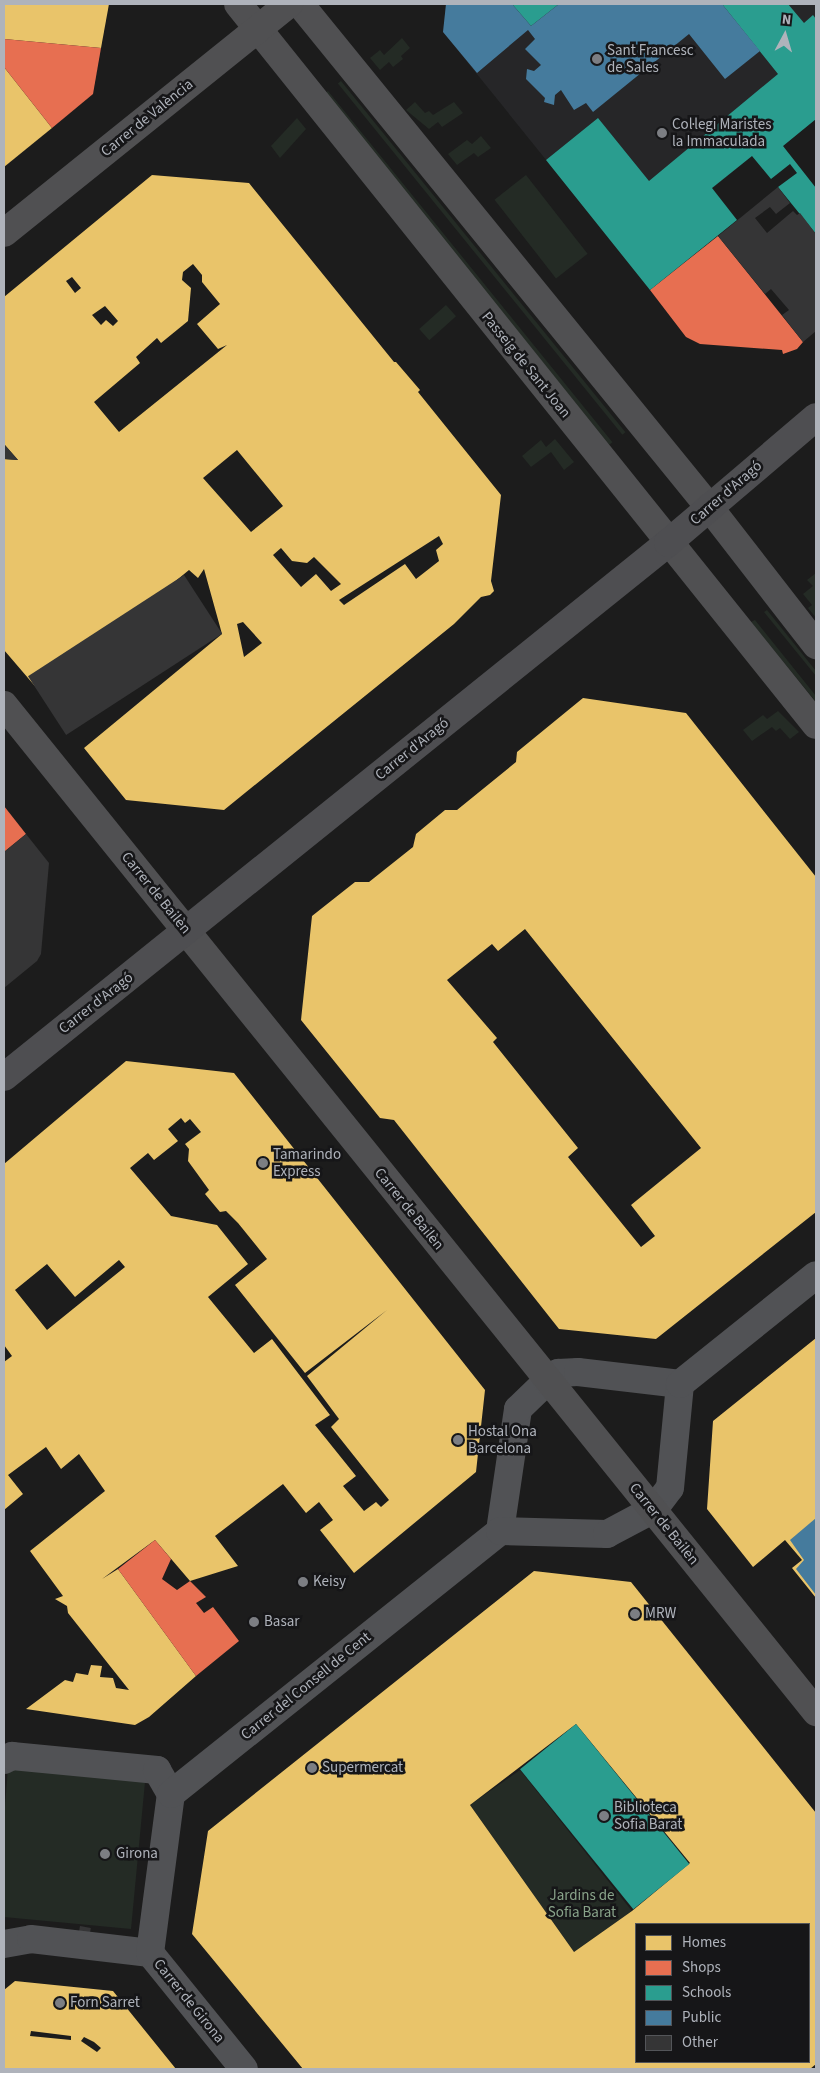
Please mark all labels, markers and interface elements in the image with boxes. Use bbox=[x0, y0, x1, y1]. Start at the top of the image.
north arrow bbox=[760, 10, 810, 60]
text: N bbox=[781, 10, 792, 31]
place label: Sant Francesc de Sales bbox=[607, 41, 694, 76]
marker: Sant Francesc de Sales bbox=[591, 53, 603, 65]
street label: Carrer de València bbox=[97, 75, 197, 161]
place label: Col·legi Maristes la Immaculada bbox=[672, 115, 771, 150]
marker: Col·legi Maristes la Immaculada bbox=[656, 127, 668, 139]
street label: Passeig de Sant Joan bbox=[478, 308, 574, 422]
street label: Carrer d'Aragó bbox=[686, 457, 766, 529]
street label: Carrer d'Aragó bbox=[372, 714, 452, 784]
street label: Carrer de Bailèn bbox=[117, 848, 195, 938]
street label: Carrer d'Aragó bbox=[55, 968, 137, 1038]
place label: Tamarindo Express bbox=[273, 1145, 341, 1180]
marker: Tamarindo Express bbox=[257, 1157, 269, 1169]
street label: Carrer de Bailèn bbox=[370, 1164, 448, 1254]
place label: Hostal Ona Barcelona bbox=[468, 1422, 537, 1457]
marker: Hostal Ona Barcelona bbox=[452, 1434, 464, 1446]
street label: Carrer de Bailèn bbox=[625, 1479, 703, 1569]
place label: Keisy bbox=[313, 1573, 346, 1591]
marker: Keisy bbox=[297, 1576, 309, 1588]
place label: MRW bbox=[645, 1605, 676, 1623]
marker: MRW bbox=[629, 1608, 641, 1620]
place label: Basar bbox=[264, 1613, 299, 1631]
marker: Basar bbox=[248, 1616, 260, 1628]
street label: Carrer del Consell de Cent bbox=[237, 1628, 375, 1744]
place label: Supermercat bbox=[322, 1759, 403, 1777]
marker: Supermercat bbox=[306, 1762, 318, 1774]
place label: Biblioteca Sofia Barat bbox=[614, 1798, 682, 1833]
marker: Biblioteca Sofia Barat bbox=[598, 1810, 610, 1822]
place label: Girona bbox=[116, 1845, 158, 1863]
marker: Girona bbox=[98, 1847, 112, 1861]
park label: Jardins de Sofia Barat bbox=[548, 1886, 616, 1921]
legend bbox=[635, 1923, 810, 2063]
text: Homes bbox=[682, 1932, 726, 1953]
street label: Carrer de Girona bbox=[150, 1955, 228, 2047]
text: Shops bbox=[682, 1957, 721, 1978]
text: Schools bbox=[682, 1982, 731, 2003]
place label: Forn Sarret bbox=[70, 1994, 140, 2012]
marker: Forn Sarret bbox=[54, 1997, 66, 2009]
text: Public bbox=[682, 2007, 721, 2028]
text: Other bbox=[682, 2032, 718, 2053]

